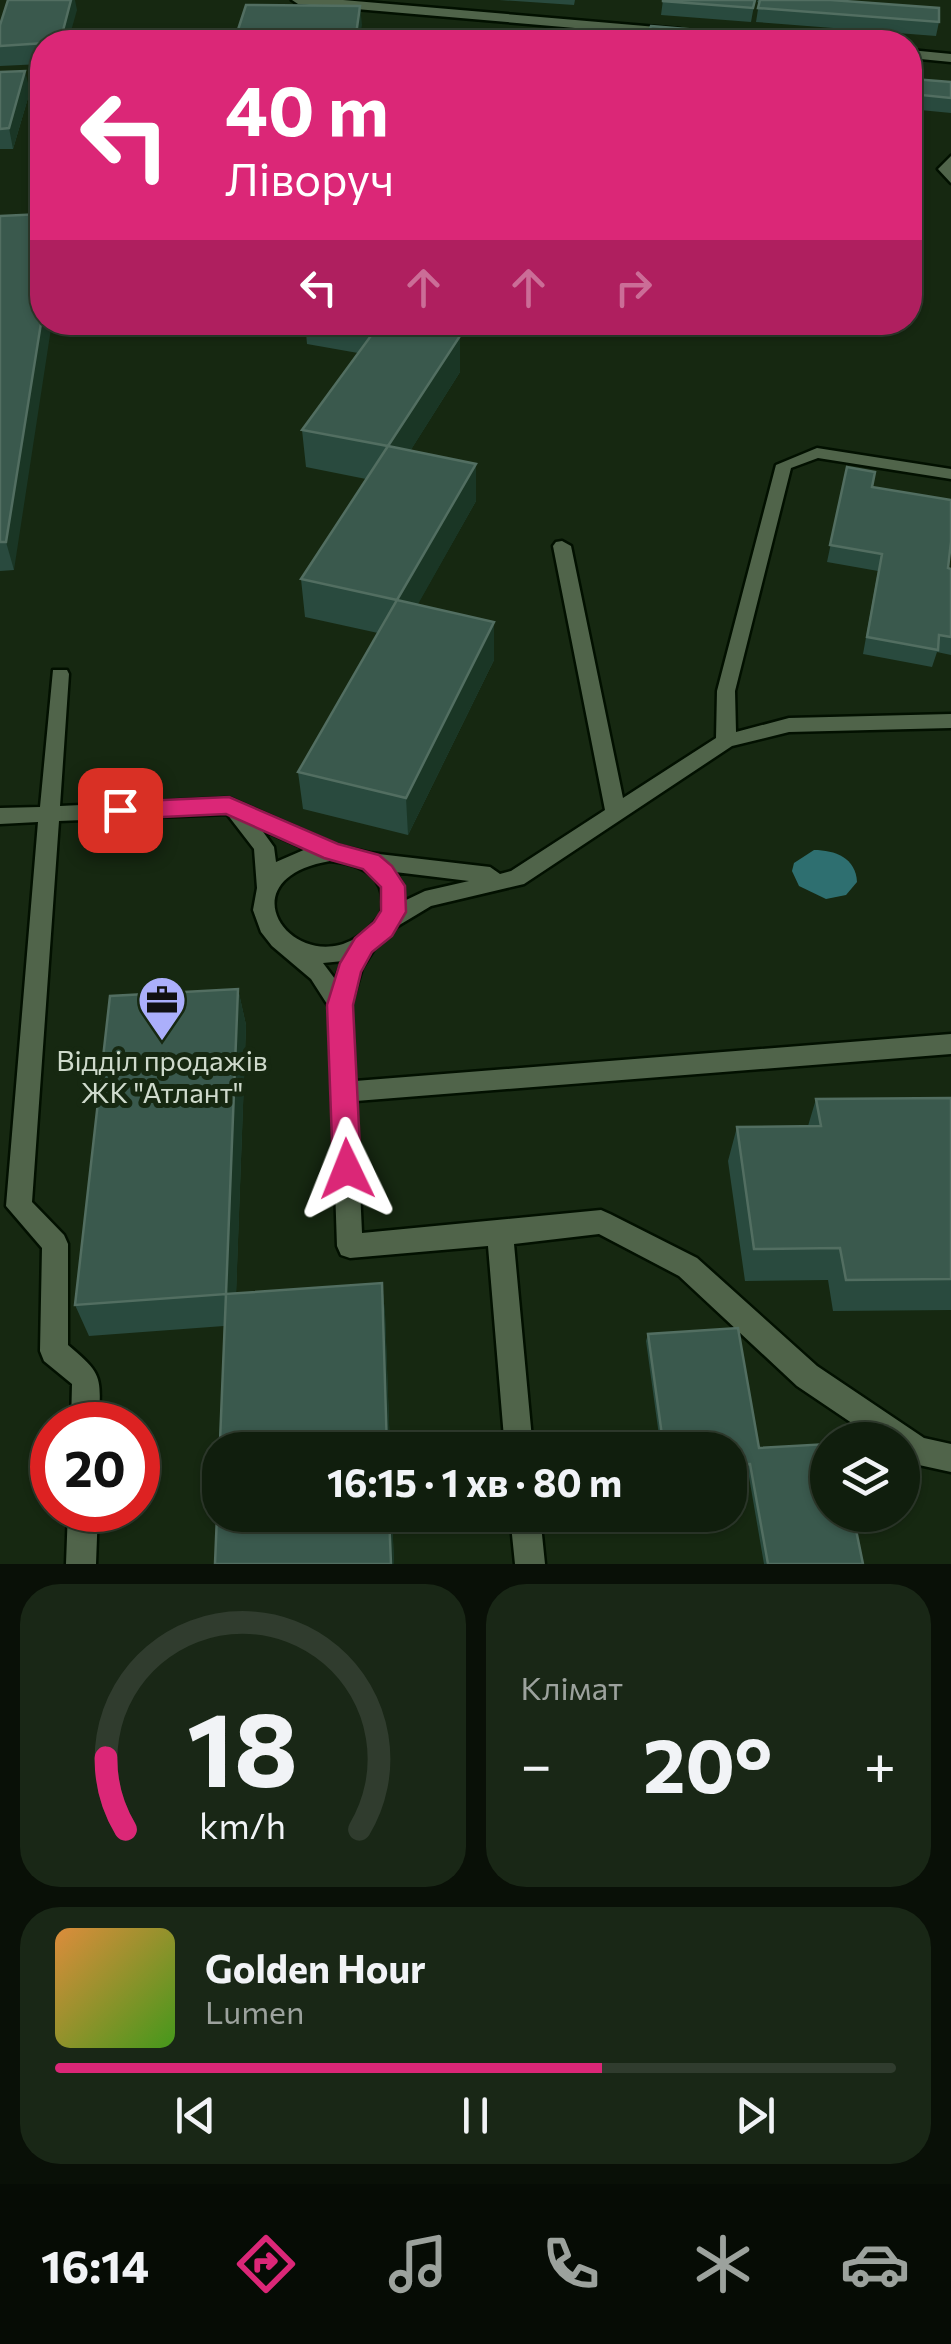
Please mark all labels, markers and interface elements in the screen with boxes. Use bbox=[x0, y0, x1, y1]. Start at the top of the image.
text: 40 m bbox=[225, 65, 389, 150]
icon: left bbox=[60, 70, 190, 200]
text: Ліворуч bbox=[225, 150, 394, 205]
icon: left bbox=[291, 260, 346, 315]
icon: ahead bbox=[396, 260, 451, 315]
icon: ahead bbox=[501, 260, 556, 315]
icon: right bbox=[606, 260, 661, 315]
pin bbox=[78, 768, 163, 853]
icon: arrive bbox=[93, 783, 148, 838]
office icon: Відділ продажів ЖК "Атлант" bbox=[136, 974, 188, 1042]
place label: Відділ продажів ЖК "Атлант" bbox=[56, 1043, 268, 1109]
position arrow bbox=[295, 1117, 399, 1221]
speed limit sign: 20 bbox=[30, 1402, 160, 1532]
map controls bbox=[810, 1422, 920, 1532]
button: layers bbox=[810, 1422, 920, 1532]
text: 16:15 · 1 хв · 80 m bbox=[327, 1458, 622, 1505]
text: Клімат bbox=[521, 1667, 623, 1707]
text: 18 bbox=[187, 1681, 298, 1808]
text: 20° bbox=[643, 1717, 772, 1808]
text: − bbox=[521, 1729, 552, 1796]
text: + bbox=[864, 1729, 896, 1796]
text: km/h bbox=[199, 1803, 286, 1846]
text: Golden Hour bbox=[205, 1944, 426, 1991]
text: Lumen bbox=[205, 1991, 304, 2031]
icon: previous bbox=[168, 2088, 223, 2143]
icon: pause bbox=[448, 2088, 503, 2143]
icon: next bbox=[728, 2088, 783, 2143]
icon: directions bbox=[231, 2229, 301, 2299]
icon: music bbox=[383, 2229, 453, 2299]
icon: phone bbox=[536, 2229, 606, 2299]
icon: climate bbox=[688, 2229, 758, 2299]
icon: car bbox=[840, 2229, 910, 2299]
text: 16:14 bbox=[41, 2237, 149, 2292]

